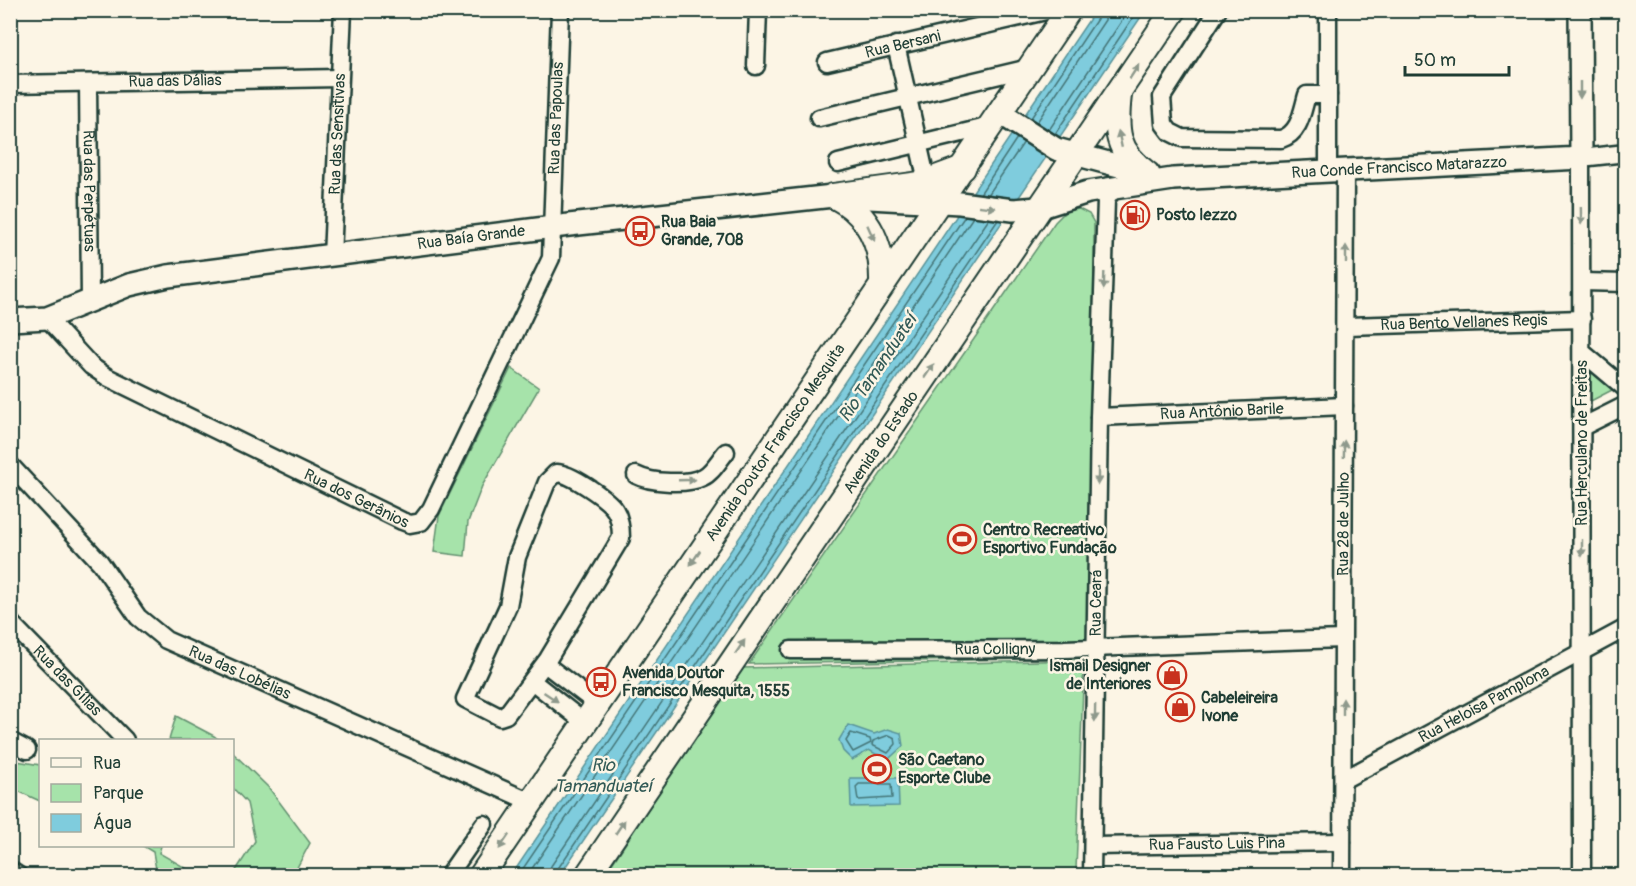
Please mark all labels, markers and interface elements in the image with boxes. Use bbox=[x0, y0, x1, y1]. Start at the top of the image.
street label: Rua Bersani bbox=[863, 26, 943, 63]
scale bar bbox=[1405, 39, 1508, 77]
text: 50 m bbox=[1414, 49, 1456, 72]
street label: Rua das Papoulas bbox=[544, 62, 568, 175]
one-way arrow bbox=[1128, 64, 1139, 80]
street label: Rua das Dálias bbox=[128, 70, 222, 92]
street label: Rua das Sensitivas bbox=[325, 73, 350, 195]
one-way arrow bbox=[1575, 80, 1585, 99]
one-way arrow bbox=[1115, 129, 1124, 148]
street label: Rua das Perpétuas bbox=[78, 130, 100, 252]
street label: Rua Conde Francisco Matarazzo bbox=[1291, 152, 1508, 183]
fuel station icon: Posto Iezzo bbox=[1119, 199, 1151, 231]
one-way arrow bbox=[977, 202, 996, 211]
place label: Posto Iezzo bbox=[1156, 205, 1237, 225]
one-way arrow bbox=[1577, 207, 1586, 226]
place label: Rua Baia Grande, 708 bbox=[661, 212, 743, 250]
bus stop icon: Rua Baia Grande, 708 bbox=[624, 215, 656, 247]
street label: Rua Baía Grande bbox=[416, 221, 526, 254]
one-way arrow bbox=[866, 225, 876, 243]
one-way arrow bbox=[1341, 245, 1351, 264]
one-way arrow bbox=[1099, 271, 1109, 290]
water label: Rio Tamanduateí bbox=[833, 307, 924, 426]
street label: Rua Bento Vellanes Regis bbox=[1380, 310, 1548, 335]
street label: Avenida Doutor Francisco Mesquita bbox=[701, 340, 849, 545]
street label: Rua Herculano de Freitas bbox=[1572, 360, 1592, 526]
one-way arrow bbox=[923, 363, 934, 379]
street label: Avenida do Estado bbox=[839, 387, 923, 498]
street label: Rua Antônio Barile bbox=[1160, 399, 1284, 424]
one-way arrow bbox=[1339, 440, 1349, 459]
street label: Rua dos Gerânios bbox=[301, 465, 411, 533]
one-way arrow bbox=[1093, 466, 1103, 485]
street label: Rua 28 de Julho bbox=[1333, 472, 1354, 576]
one-way arrow bbox=[677, 475, 696, 484]
place label: Centro Recreativo Esportivo Fundação bbox=[983, 520, 1117, 558]
sports icon: Centro Recreativo Esportivo Fundação bbox=[946, 523, 978, 555]
one-way arrow bbox=[1577, 539, 1587, 558]
one-way arrow bbox=[689, 550, 701, 566]
street label: Rua Ceará bbox=[1086, 570, 1107, 637]
street label: Rua Colligny bbox=[955, 639, 1036, 659]
one-way arrow bbox=[734, 640, 746, 656]
street label: Rua das Gílias bbox=[28, 641, 106, 720]
street label: Rua das Lobélias bbox=[186, 641, 294, 704]
place label: Ismail Designer de Interiores bbox=[1049, 656, 1152, 694]
shop icon: Ismail Designer de Interiores bbox=[1156, 659, 1188, 691]
street label: Rua Heloisa Pamplona bbox=[1415, 661, 1553, 747]
place label: Avenida Doutor Francisco Mesquita, 1555 bbox=[622, 663, 790, 701]
bus stop icon: Avenida Doutor Francisco Mesquita, 1555 bbox=[585, 666, 617, 698]
place label: Cabeleireira Ivone bbox=[1201, 688, 1278, 726]
one-way arrow bbox=[543, 691, 559, 703]
shop icon: Cabeleireira Ivone bbox=[1164, 691, 1196, 723]
one-way arrow bbox=[1338, 698, 1348, 717]
one-way arrow bbox=[1090, 703, 1100, 722]
legend bbox=[39, 739, 234, 847]
place label: São Caetano Esporte Clube bbox=[898, 750, 992, 788]
text: Rua bbox=[93, 752, 121, 775]
sports icon: São Caetano Esporte Clube bbox=[861, 753, 893, 785]
water label: Rio Tamanduateí bbox=[554, 754, 655, 798]
text: Parque bbox=[93, 782, 143, 805]
text: Água bbox=[93, 812, 132, 835]
one-way arrow bbox=[614, 819, 625, 835]
street label: Rua Fausto Luis Pina bbox=[1149, 833, 1285, 855]
one-way arrow bbox=[499, 834, 510, 850]

